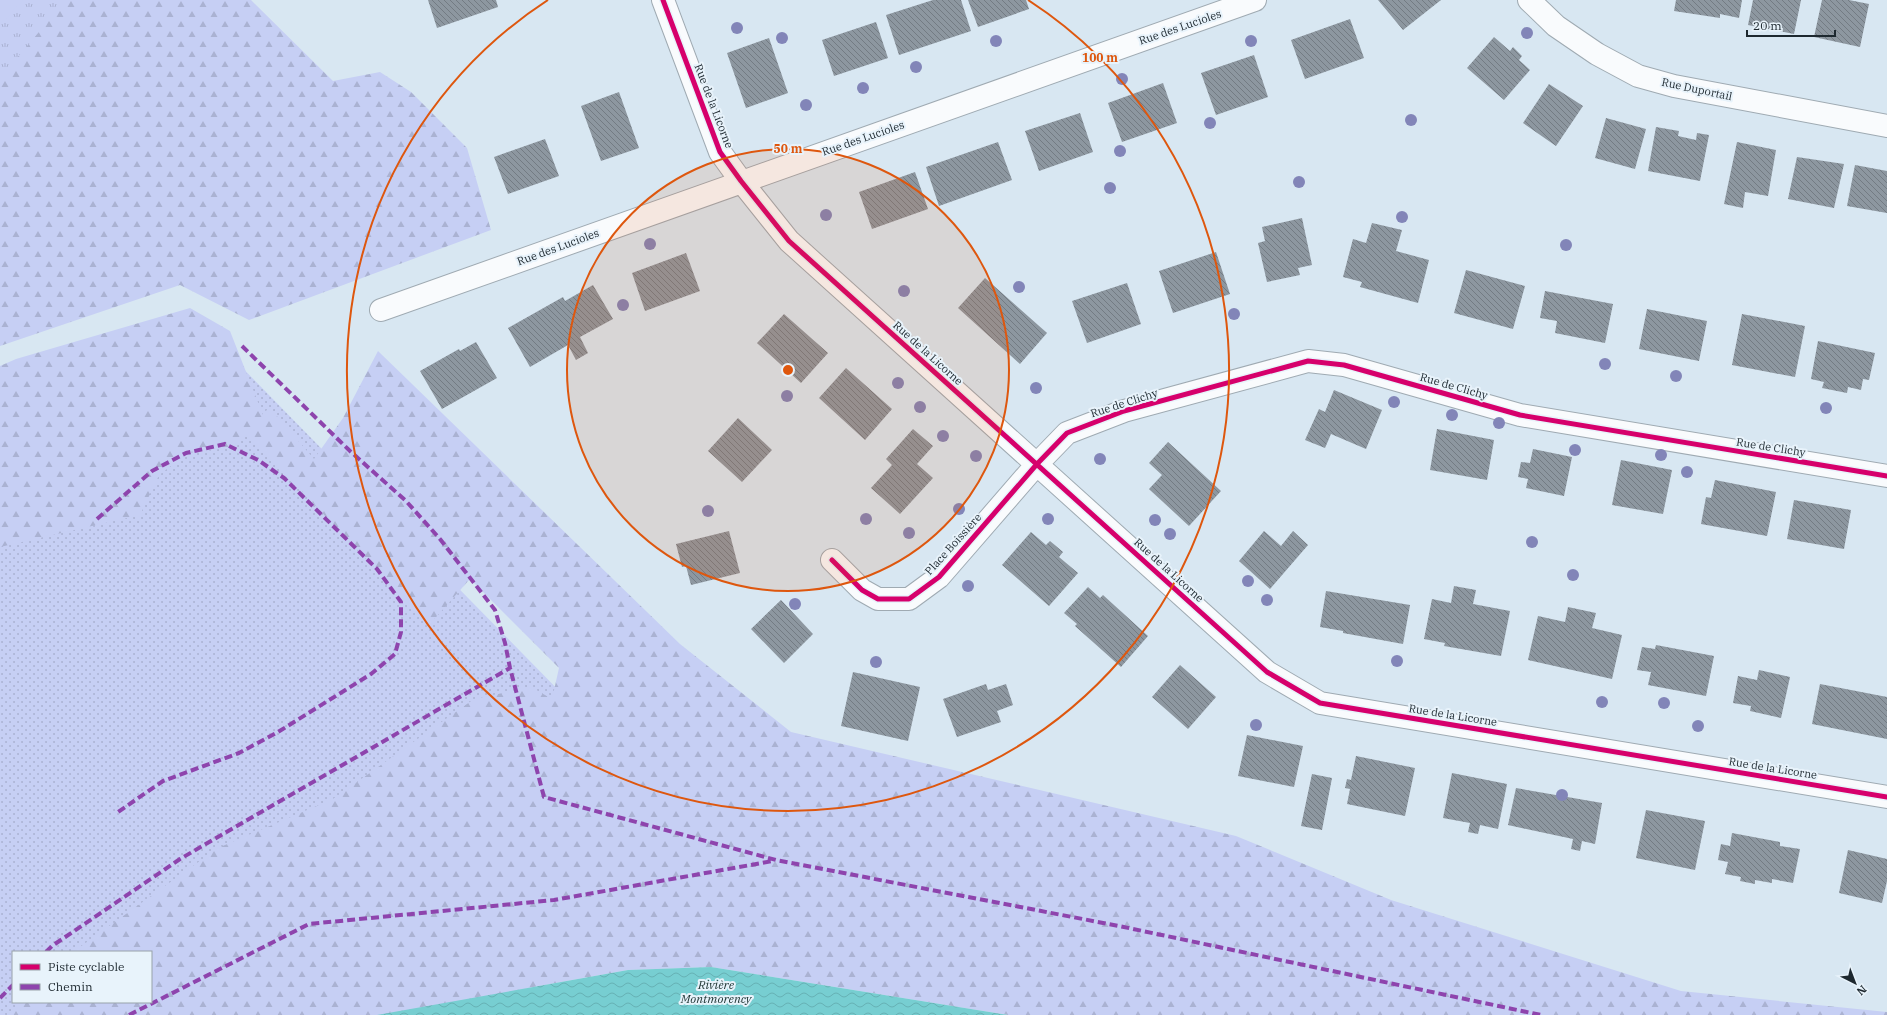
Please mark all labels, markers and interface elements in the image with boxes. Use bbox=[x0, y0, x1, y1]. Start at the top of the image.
street label: Rue des Lucioles bbox=[1137, 6, 1223, 48]
scale bar bbox=[1747, 12, 1835, 38]
text: 20 m bbox=[1753, 18, 1782, 33]
text: 100 m bbox=[1082, 50, 1118, 65]
street label: Rue de la Licorne bbox=[691, 62, 737, 150]
street label: Rue Duportail bbox=[1660, 75, 1734, 103]
street label: Rue des Lucioles bbox=[820, 117, 906, 159]
text: 50 m bbox=[774, 141, 803, 156]
street label: Rue des Lucioles bbox=[515, 226, 601, 268]
street label: Rue de la Licorne bbox=[890, 318, 966, 388]
centre of rings bbox=[781, 363, 795, 377]
street label: Rue de Clichy bbox=[1418, 370, 1490, 402]
street label: Rue de Clichy bbox=[1089, 386, 1160, 420]
street label: Rue de Clichy bbox=[1735, 435, 1807, 459]
street label: Place Boissière bbox=[922, 510, 984, 578]
street label: Rue de la Licorne bbox=[1131, 535, 1207, 605]
street label: Rue de la Licorne bbox=[1408, 701, 1498, 729]
street label: Rue de la Licorne bbox=[1728, 754, 1818, 782]
legend bbox=[12, 951, 152, 1003]
text: Piste cyclable bbox=[48, 959, 124, 974]
north arrow bbox=[1835, 963, 1875, 1003]
water label: Rivière Montmorency bbox=[680, 977, 753, 1006]
text: Chemin bbox=[48, 979, 93, 994]
text: N bbox=[1854, 982, 1870, 999]

